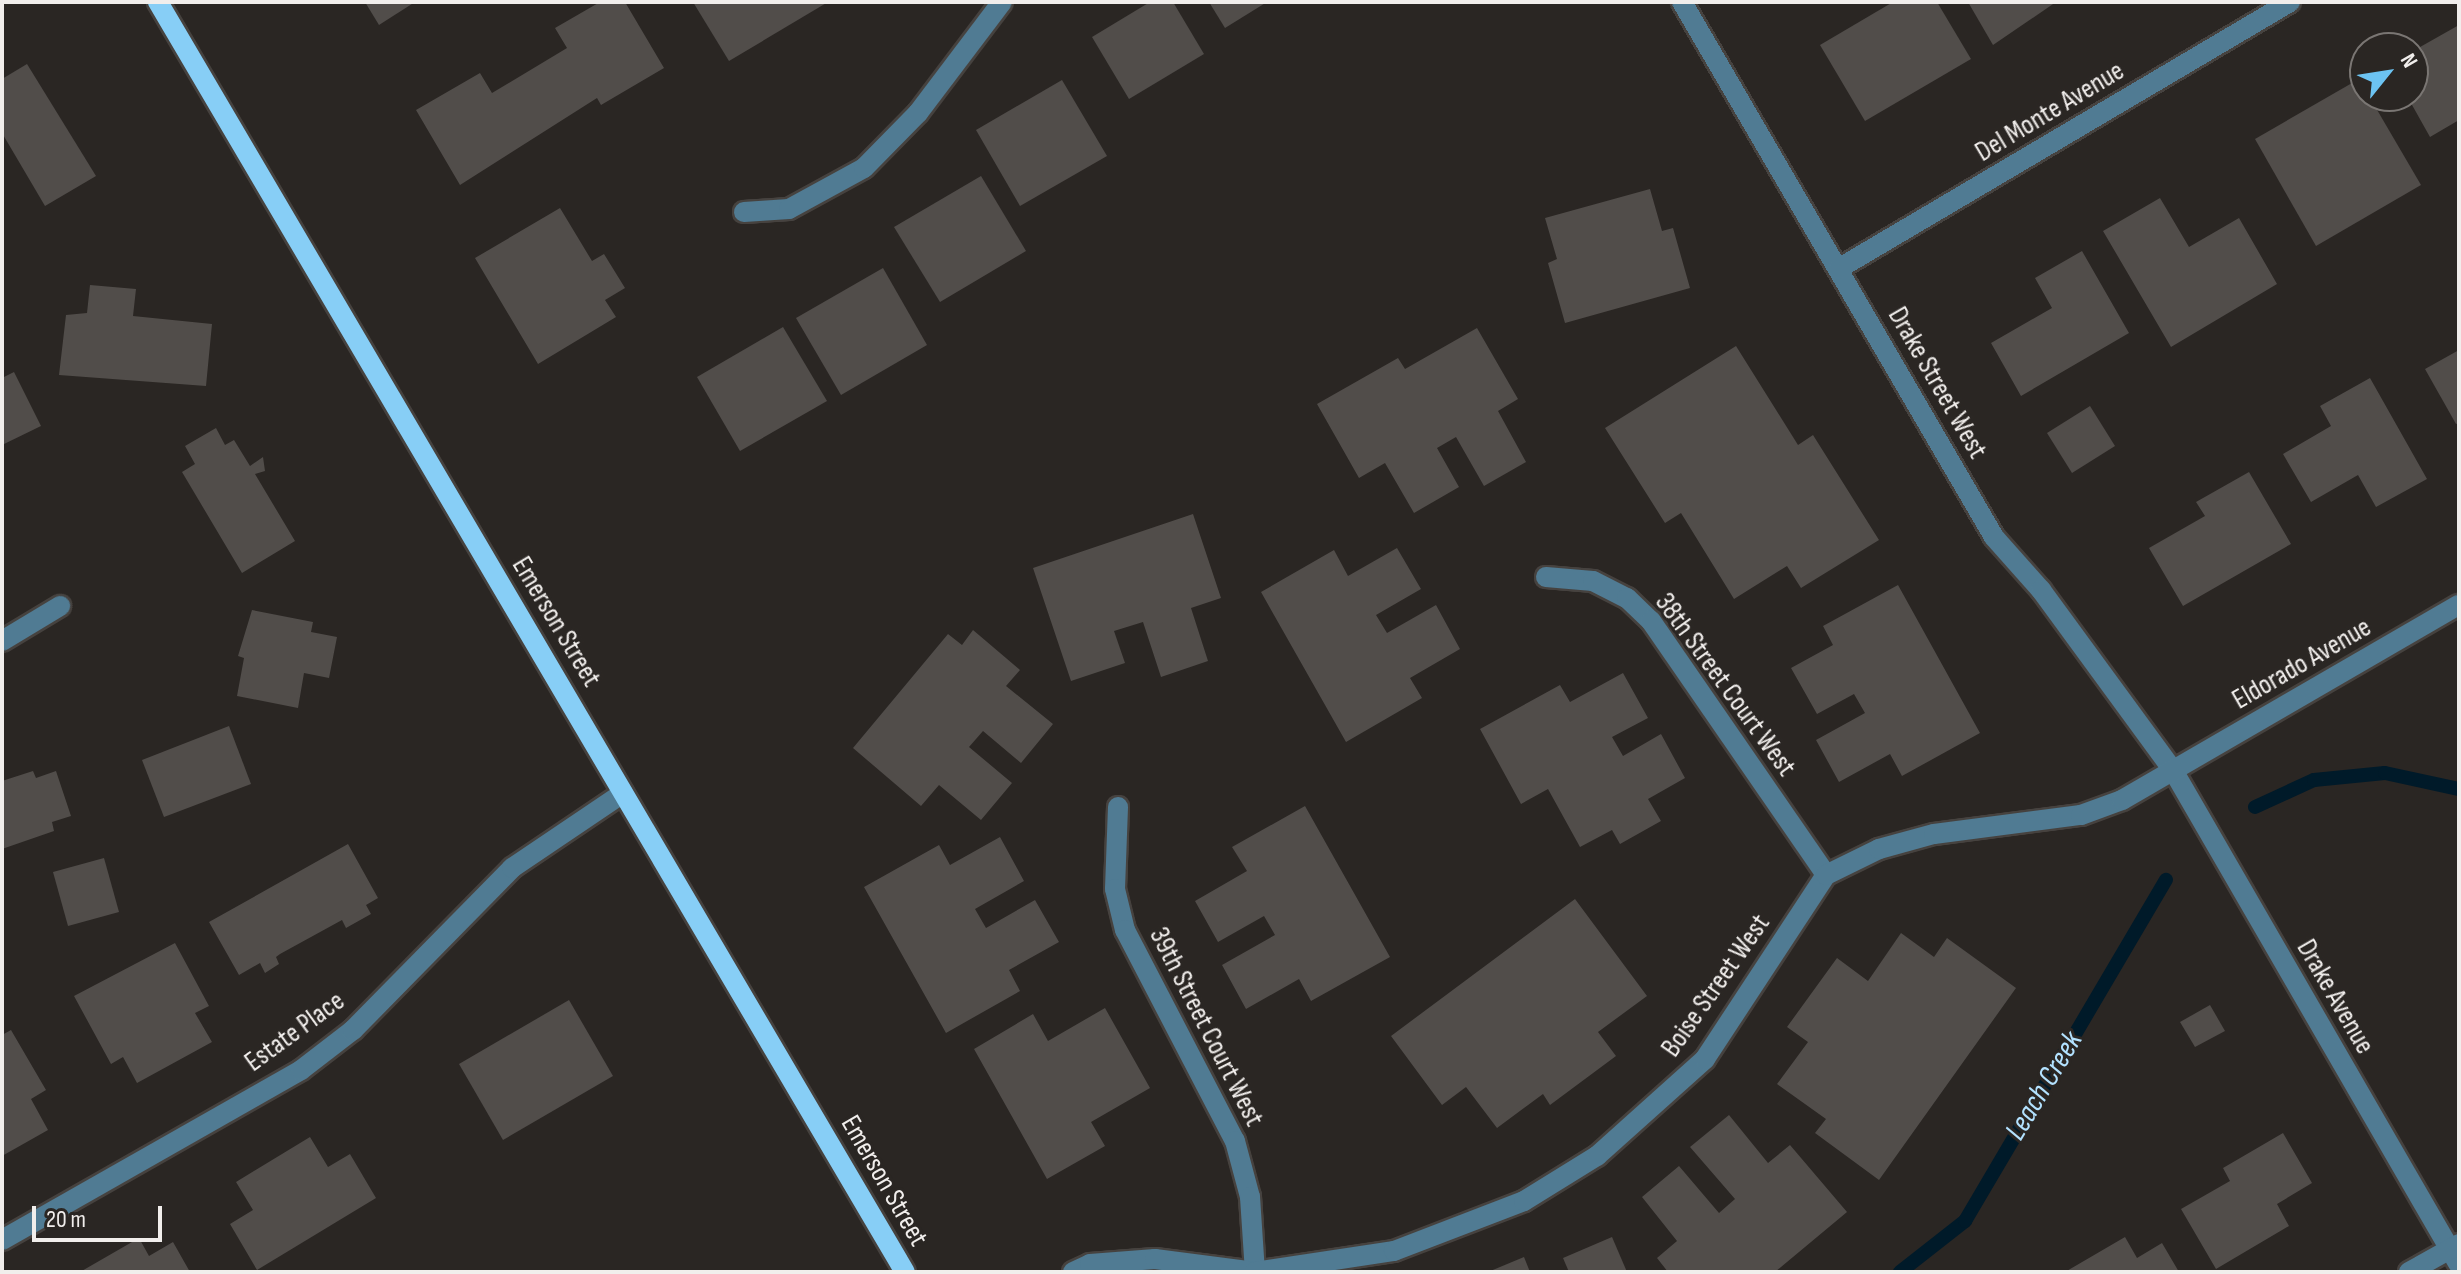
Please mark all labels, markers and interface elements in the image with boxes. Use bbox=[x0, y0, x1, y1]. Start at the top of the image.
north arrow bbox=[2349, 32, 2429, 112]
text: N bbox=[2394, 49, 2423, 73]
street label: Del Monte Avenue bbox=[1970, 54, 2130, 170]
street label: Drake Street West bbox=[1880, 301, 1994, 465]
street label: Emerson Street bbox=[504, 551, 608, 693]
street label: 38th Street Court West bbox=[1647, 587, 1803, 783]
street label: Eldorado Avenue bbox=[2227, 611, 2377, 717]
street label: Boise Street West bbox=[1655, 908, 1777, 1064]
street label: 39th Street Court West bbox=[1141, 922, 1271, 1132]
street label: Drake Avenue bbox=[2289, 934, 2381, 1060]
street label: Estate Place bbox=[239, 985, 351, 1079]
water label: Leach Creek bbox=[1998, 1025, 2090, 1147]
street label: Emerson Street bbox=[833, 1110, 935, 1252]
scale bar bbox=[36, 1190, 166, 1240]
text: 20 m bbox=[46, 1205, 86, 1234]

